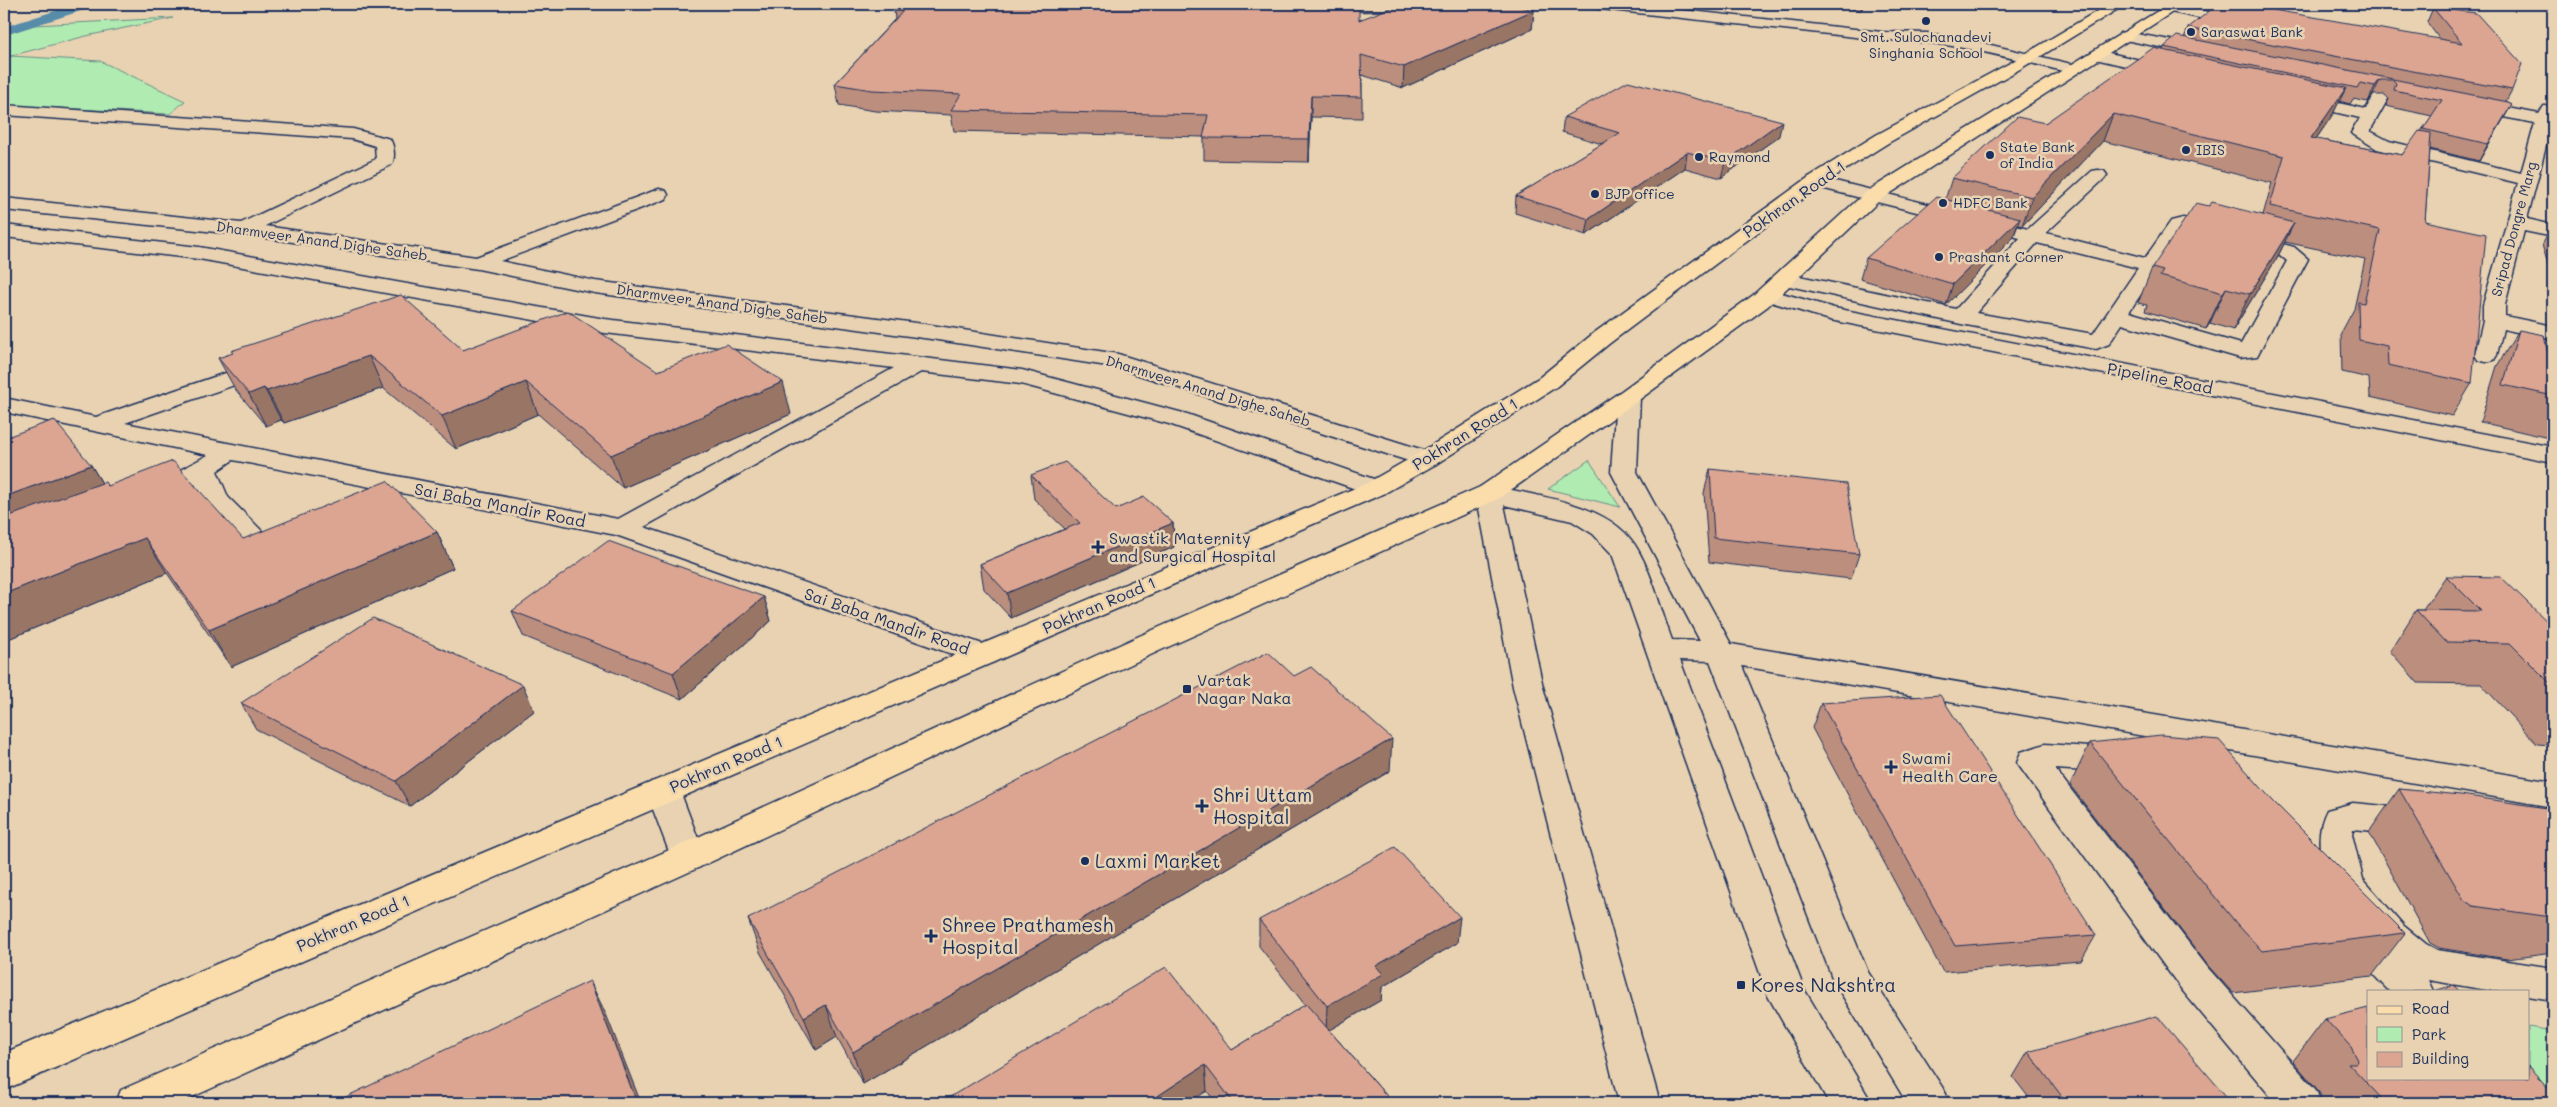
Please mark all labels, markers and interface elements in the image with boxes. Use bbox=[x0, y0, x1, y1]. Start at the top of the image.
marker: Smt. Sulochanadevi Singhania School bbox=[1920, 15, 1932, 27]
place label: Saraswat Bank bbox=[2201, 22, 2303, 41]
marker: Saraswat Bank bbox=[2185, 26, 2197, 38]
place label: Smt. Sulochanadevi Singhania School bbox=[1860, 27, 1992, 62]
place label: State Bank of India bbox=[2000, 137, 2075, 172]
place label: IBIS bbox=[2196, 140, 2225, 159]
marker: IBIS bbox=[2180, 144, 2192, 156]
place label: Raymond bbox=[1709, 147, 1770, 166]
marker: State Bank of India bbox=[1984, 149, 1996, 161]
marker: Raymond bbox=[1693, 151, 1705, 163]
street label: Pokhran Road 1 bbox=[1738, 155, 1849, 242]
street label: Sripad Dongre Marg bbox=[2486, 159, 2541, 298]
place label: BJP office bbox=[1605, 184, 1675, 203]
marker: BJP office bbox=[1589, 188, 1601, 200]
place label: HDFC Bank bbox=[1953, 193, 2028, 212]
marker: HDFC Bank bbox=[1937, 197, 1949, 209]
street label: Dharmveer Anand Dighe Saheb bbox=[215, 216, 429, 265]
place label: Prashant Corner bbox=[1949, 247, 2064, 266]
marker: Prashant Corner bbox=[1933, 251, 1945, 263]
street label: Dharmveer Anand Dighe Saheb bbox=[615, 279, 829, 328]
street label: Dharmveer Anand Dighe Saheb bbox=[1103, 350, 1313, 431]
street label: Pipeline Road bbox=[2106, 357, 2215, 398]
street label: Pokhran Road 1 bbox=[1408, 393, 1522, 475]
street label: Sai Baba Mandir Road bbox=[413, 478, 587, 531]
place label: Swastik Maternity and Surgical Hospital bbox=[1109, 527, 1276, 566]
marker: Swastik Maternity and Surgical Hospital bbox=[1091, 540, 1105, 554]
street label: Pokhran Road 1 bbox=[1039, 571, 1159, 638]
street label: Sai Baba Mandir Road bbox=[802, 582, 973, 659]
place label: Vartak Nagar Naka bbox=[1197, 669, 1291, 708]
marker: Vartak Nagar Naka bbox=[1181, 683, 1193, 695]
street label: Pokhran Road 1 bbox=[666, 730, 786, 797]
place label: Swami Health Care bbox=[1902, 747, 1998, 786]
marker: Swami Health Care bbox=[1884, 760, 1898, 774]
place label: Shri Uttam Hospital bbox=[1213, 782, 1312, 829]
marker: Shri Uttam Hospital bbox=[1195, 799, 1209, 813]
place label: Laxmi Market bbox=[1095, 848, 1220, 873]
marker: Laxmi Market bbox=[1079, 855, 1091, 867]
street label: Pokhran Road 1 bbox=[293, 889, 413, 956]
place label: Shree Prathamesh Hospital bbox=[942, 912, 1113, 959]
marker: Shree Prathamesh Hospital bbox=[924, 929, 938, 943]
place label: Kores Nakshtra bbox=[1751, 972, 1896, 997]
marker: Kores Nakshtra bbox=[1735, 979, 1747, 991]
legend bbox=[2367, 990, 2530, 1080]
text: Road bbox=[2412, 998, 2449, 1018]
text: Park bbox=[2412, 1024, 2446, 1044]
text: Building bbox=[2412, 1048, 2469, 1068]

